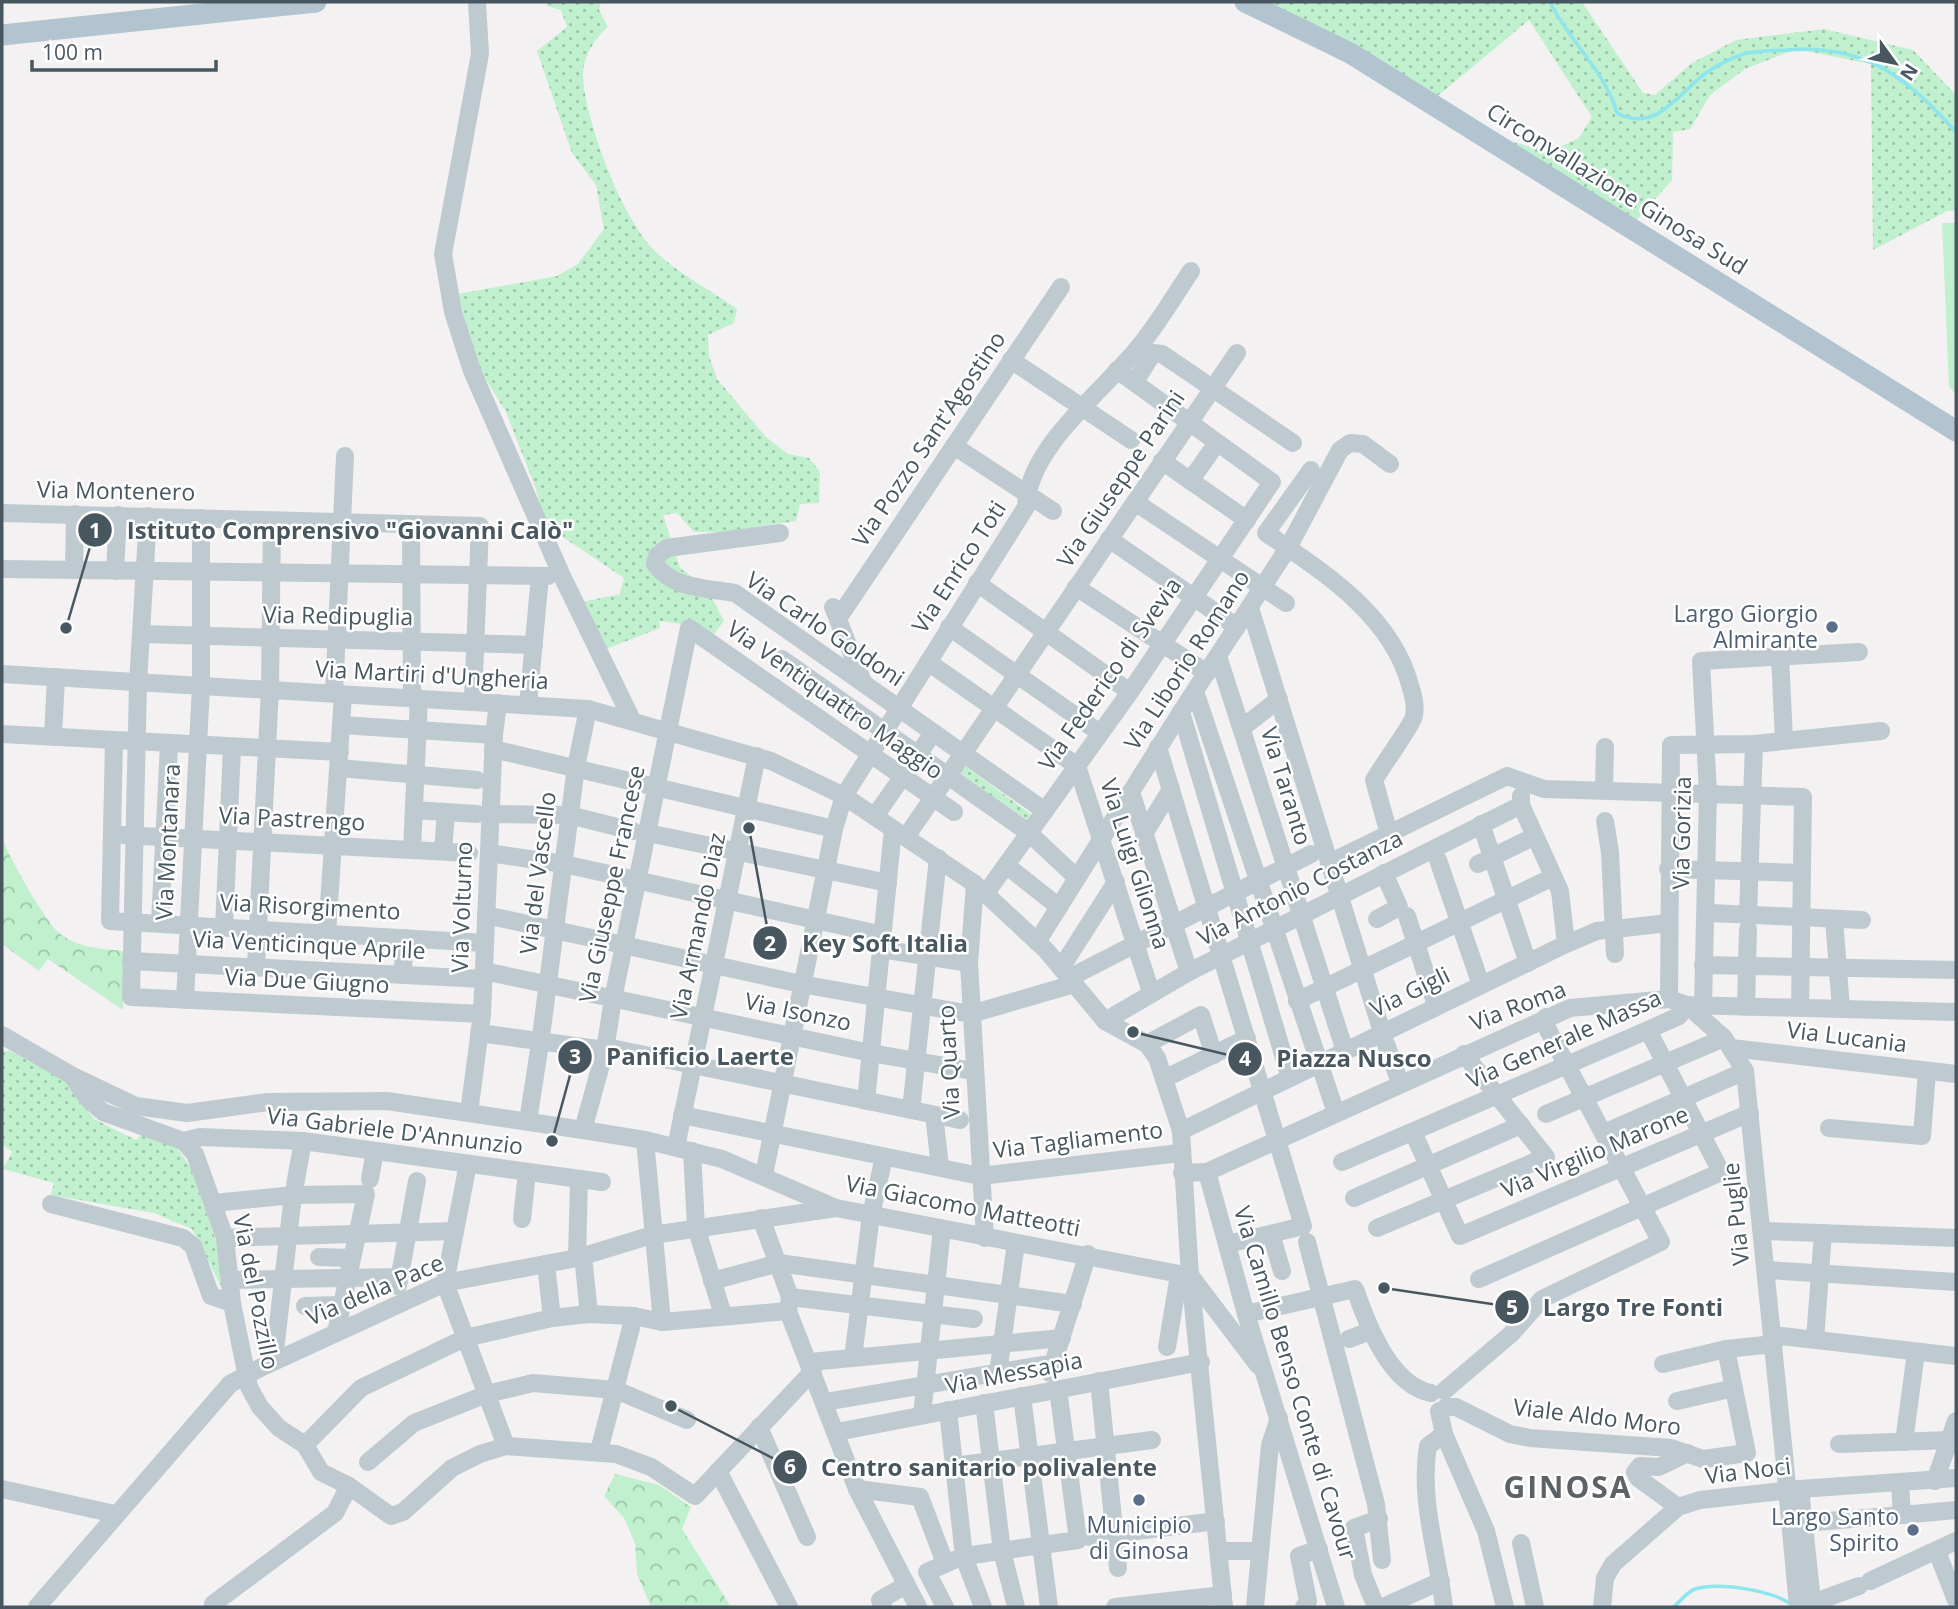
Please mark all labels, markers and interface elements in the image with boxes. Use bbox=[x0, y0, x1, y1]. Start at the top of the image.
scale bar bbox=[32, 28, 215, 72]
north arrow bbox=[1860, 28, 1930, 98]
text: 100 m bbox=[42, 38, 103, 66]
text: N bbox=[1894, 59, 1924, 86]
street label: Circonvallazione Ginosa Sud bbox=[1481, 95, 1754, 282]
street label: Via Pozzo Sant'Agostino bbox=[844, 324, 1012, 553]
street label: Via Giuseppe Parini bbox=[1049, 383, 1191, 573]
street label: Via Montenero bbox=[37, 473, 195, 507]
street label: Via Enrico Toti bbox=[903, 494, 1013, 639]
callout: Istituto Comprensivo "Giovanni Calò" bbox=[78, 508, 587, 553]
text: Istituto Comprensivo "Giovanni Calò" bbox=[127, 513, 573, 546]
text: 1 bbox=[89, 516, 101, 544]
street label: Via Carlo Goldoni bbox=[740, 563, 911, 693]
street label: Via Liborio Romano bbox=[1116, 563, 1257, 756]
street label: Via Federico di Svevia bbox=[1030, 570, 1188, 776]
place label: Largo Giorgio Almirante bbox=[1674, 597, 1818, 655]
street label: Via Redipuglia bbox=[263, 598, 413, 632]
street label: Via Ventiquattro Maggio bbox=[721, 612, 950, 786]
marker: Largo Giorgio Almirante bbox=[1824, 619, 1840, 635]
street label: Via Martiri d'Ungheria bbox=[314, 652, 550, 696]
street label: Via Taranto bbox=[1254, 723, 1320, 849]
street label: Via Giuseppe Francese bbox=[570, 762, 652, 1005]
street label: Via Montanara bbox=[147, 763, 187, 921]
street label: Via Luigi Glionna bbox=[1093, 774, 1179, 953]
street label: Via Gorizia bbox=[1664, 776, 1698, 890]
street label: Via del Vascello bbox=[511, 790, 563, 956]
street label: Via Pastrengo bbox=[218, 798, 366, 838]
street label: Via Antonio Costanza bbox=[1191, 821, 1408, 953]
street label: Via Armando Diaz bbox=[662, 829, 732, 1022]
street label: Via Volturno bbox=[443, 841, 479, 973]
street label: Via Risorgimento bbox=[219, 885, 401, 927]
callout: Key Soft Italia bbox=[753, 921, 982, 966]
street label: Via Venticinque Aprile bbox=[192, 922, 427, 966]
text: Key Soft Italia bbox=[802, 926, 968, 959]
text: 2 bbox=[764, 929, 776, 957]
street label: Via Gigli bbox=[1364, 958, 1455, 1024]
street label: Via Due Giugno bbox=[224, 960, 390, 1000]
street label: Via Roma bbox=[1465, 972, 1570, 1038]
street label: Via Generale Massa bbox=[1461, 981, 1666, 1095]
street label: Via Isonzo bbox=[742, 984, 854, 1038]
street label: Via Quarto bbox=[929, 1004, 967, 1120]
street label: Via Lucania bbox=[1785, 1013, 1909, 1059]
callout: Panificio Laerte bbox=[557, 1034, 808, 1079]
callout: Piazza Nusco bbox=[1227, 1036, 1445, 1081]
text: Panificio Laerte bbox=[606, 1039, 794, 1072]
text: Piazza Nusco bbox=[1276, 1041, 1432, 1074]
text: 3 bbox=[569, 1042, 581, 1070]
text: 4 bbox=[1239, 1044, 1251, 1072]
street label: Via Virgilio Marone bbox=[1496, 1097, 1693, 1205]
street label: Via Gabriele D'Annunzio bbox=[265, 1098, 525, 1162]
street label: Via Tagliamento bbox=[991, 1113, 1165, 1165]
street label: Via Puglie bbox=[1714, 1161, 1756, 1267]
street label: Via Giacomo Matteotti bbox=[843, 1167, 1083, 1243]
street label: Via Camillo Benso Conte di Cavour bbox=[1227, 1202, 1365, 1564]
street label: Via del Pozzillo bbox=[226, 1211, 288, 1372]
street label: Via della Pace bbox=[301, 1246, 448, 1332]
callout: Largo Tre Fonti bbox=[1494, 1285, 1737, 1330]
text: Largo Tre Fonti bbox=[1543, 1290, 1723, 1323]
text: 5 bbox=[1506, 1293, 1518, 1321]
street label: Via Messapia bbox=[942, 1343, 1085, 1401]
street label: Viale Aldo Moro bbox=[1511, 1390, 1683, 1442]
callout: Centro sanitario polivalente bbox=[772, 1445, 1171, 1490]
street label: Via Noci bbox=[1703, 1449, 1793, 1491]
text: Centro sanitario polivalente bbox=[821, 1450, 1157, 1483]
text: 6 bbox=[784, 1452, 796, 1480]
district label: GINOSA bbox=[1503, 1466, 1633, 1507]
marker: Municipio di Ginosa bbox=[1131, 1492, 1147, 1508]
place label: Largo Santo Spirito bbox=[1771, 1500, 1899, 1558]
place label: Municipio di Ginosa bbox=[1086, 1508, 1192, 1566]
marker: Largo Santo Spirito bbox=[1905, 1522, 1921, 1538]

